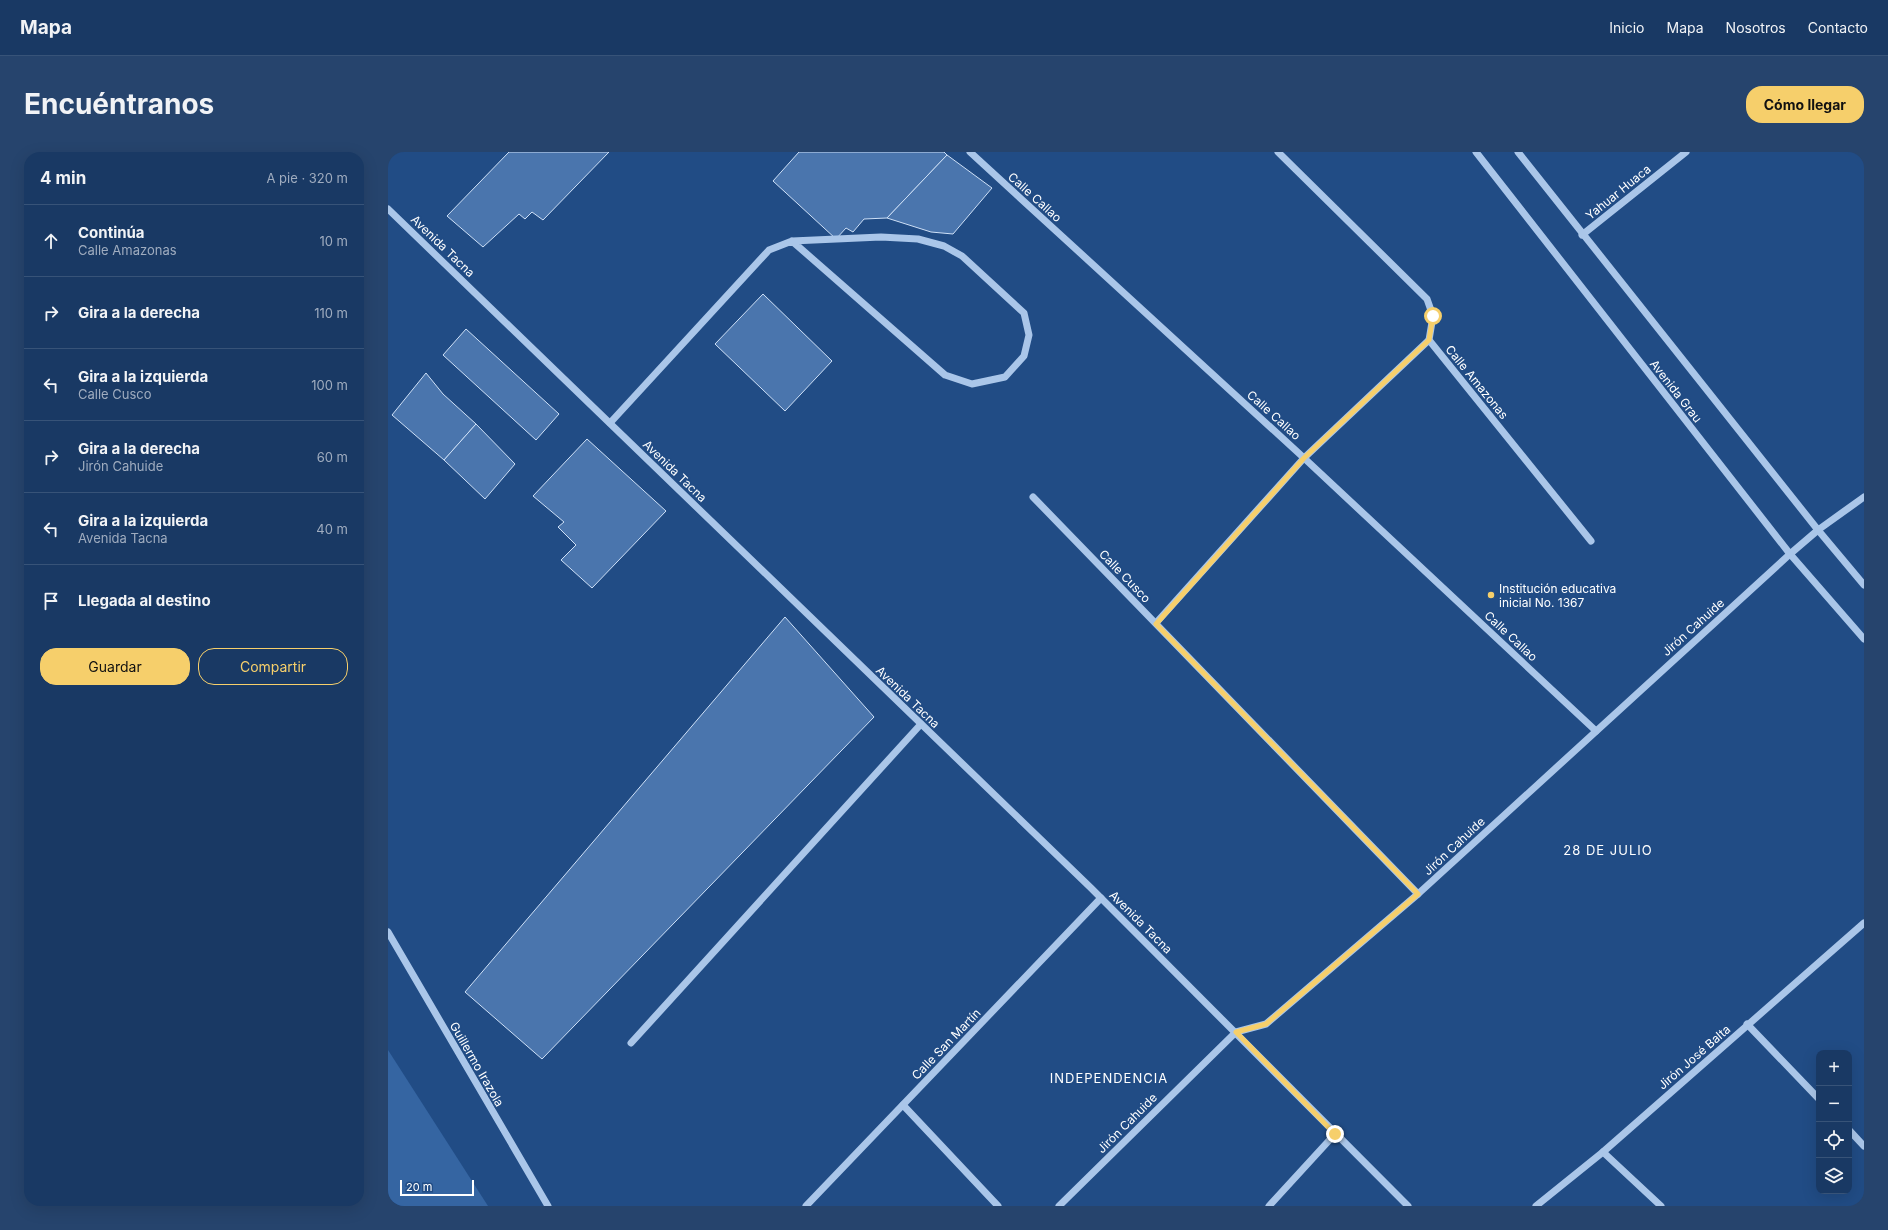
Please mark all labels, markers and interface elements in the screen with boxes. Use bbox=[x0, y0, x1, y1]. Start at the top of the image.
text: Mapa bbox=[20, 16, 72, 39]
text: Inicio bbox=[1609, 19, 1645, 36]
text: Mapa bbox=[1667, 19, 1704, 36]
text: Nosotros bbox=[1726, 19, 1786, 36]
text: Contacto bbox=[1808, 19, 1868, 36]
button: Cómo llegar bbox=[1746, 86, 1864, 123]
text: Encuéntranos bbox=[24, 87, 214, 121]
street label: Yahuar Huaca bbox=[1582, 161, 1654, 223]
text: 4 min bbox=[40, 168, 86, 188]
street label: Calle Callao bbox=[1005, 169, 1065, 225]
text: A pie · 320 m bbox=[266, 170, 348, 186]
street label: Avenida Tacna bbox=[408, 212, 478, 280]
text: Continúa bbox=[78, 223, 145, 242]
icon: ahead bbox=[40, 230, 62, 252]
text: 10 m bbox=[319, 233, 348, 249]
text: Calle Amazonas bbox=[78, 242, 177, 258]
icon: right bbox=[40, 302, 62, 324]
text: Gira a la derecha bbox=[78, 303, 200, 322]
text: 110 m bbox=[314, 305, 348, 321]
route start bbox=[1424, 307, 1442, 325]
street label: Calle Amazonas bbox=[1443, 342, 1511, 422]
street label: Avenida Grau bbox=[1647, 357, 1705, 425]
text: Gira a la izquierda bbox=[78, 367, 208, 386]
icon: left bbox=[40, 374, 62, 396]
text: 100 m bbox=[311, 377, 348, 393]
text: Calle Cusco bbox=[78, 386, 152, 402]
street label: Calle Callao bbox=[1244, 387, 1304, 443]
street label: Avenida Tacna bbox=[640, 437, 710, 505]
text: Gira a la derecha bbox=[78, 439, 200, 458]
icon: right bbox=[40, 446, 62, 468]
text: 60 m bbox=[317, 449, 348, 465]
text: Jirón Cahuide bbox=[78, 458, 163, 474]
text: Gira a la izquierda bbox=[78, 511, 208, 530]
icon: left bbox=[40, 518, 62, 540]
text: 40 m bbox=[316, 521, 348, 537]
text: Avenida Tacna bbox=[78, 530, 168, 546]
street label: Calle Cusco bbox=[1096, 546, 1154, 606]
place label: Institución educativa inicial No. 1367 bbox=[1499, 581, 1616, 610]
icon: arrive bbox=[40, 590, 62, 612]
marker: Institución educativa inicial No. 1367 bbox=[1486, 590, 1496, 600]
text: Llegada al destino bbox=[78, 591, 211, 610]
street label: Jirón Cahuide bbox=[1659, 595, 1727, 659]
street label: Calle Callao bbox=[1481, 608, 1541, 664]
button: Guardar bbox=[40, 648, 190, 685]
button: Compartir bbox=[198, 648, 348, 685]
street label: Avenida Tacna bbox=[873, 663, 943, 731]
street label: Jirón Cahuide bbox=[1420, 814, 1488, 878]
district label: 28 DE JULIO bbox=[1563, 842, 1653, 858]
street label: Avenida Tacna bbox=[1106, 887, 1176, 957]
street label: Calle San Martín bbox=[908, 1005, 984, 1083]
street label: Guillermo Irazola bbox=[447, 1019, 507, 1109]
street label: Jirón José Balta bbox=[1655, 1022, 1733, 1092]
map controls bbox=[1816, 1050, 1852, 1194]
button: + bbox=[1816, 1050, 1852, 1086]
district label: INDEPENDENCIA bbox=[1050, 1070, 1168, 1086]
button: − bbox=[1816, 1086, 1852, 1122]
street label: Jirón Cahuide bbox=[1094, 1090, 1160, 1156]
button: locate bbox=[1816, 1122, 1852, 1158]
route end bbox=[1326, 1125, 1344, 1143]
button: layers bbox=[1816, 1158, 1852, 1194]
scale bar bbox=[400, 1178, 474, 1197]
text: 20 m bbox=[406, 1180, 432, 1194]

